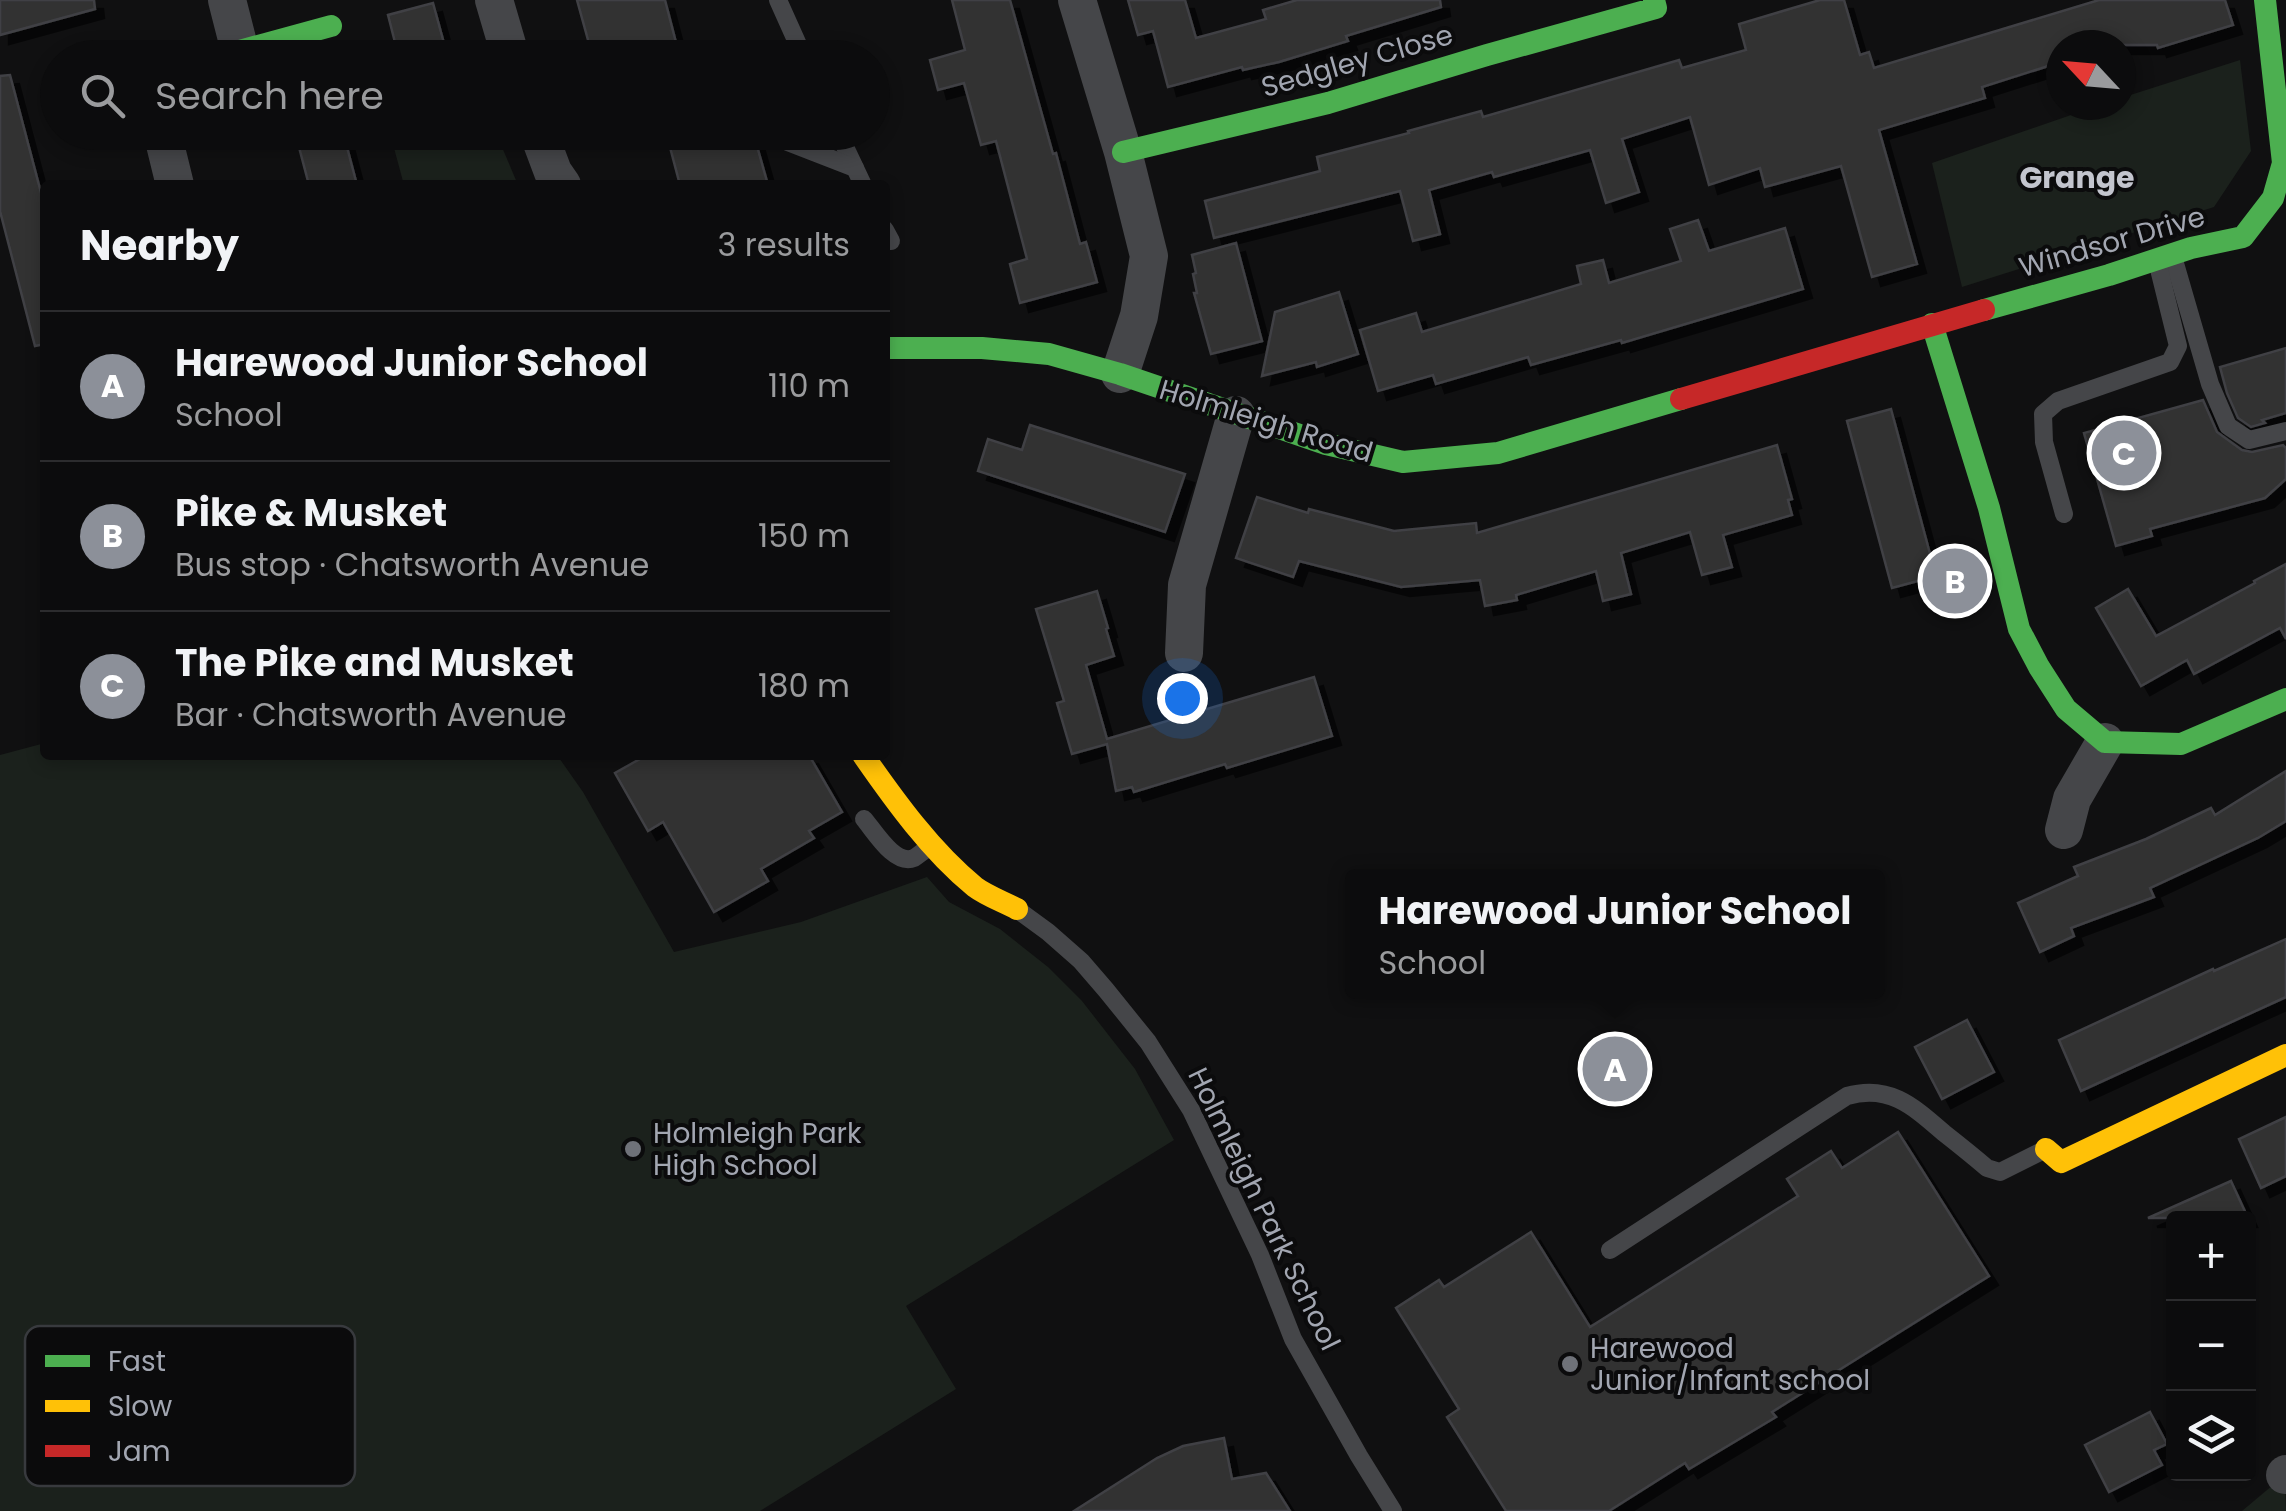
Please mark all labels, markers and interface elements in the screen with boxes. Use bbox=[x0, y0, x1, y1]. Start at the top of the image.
street label: Sedgley Close bbox=[1257, 15, 1457, 107]
north arrow bbox=[2046, 30, 2136, 120]
search box bbox=[40, 40, 890, 150]
icon: search bbox=[75, 68, 130, 123]
text: Search here bbox=[155, 69, 384, 122]
district label: Grange bbox=[2019, 156, 2135, 199]
street label: Windsor Drive bbox=[2014, 197, 2210, 287]
text: Nearby bbox=[80, 216, 239, 275]
text: 3 results bbox=[717, 222, 850, 267]
text: Harewood Junior School bbox=[175, 336, 648, 389]
text: A bbox=[101, 363, 124, 408]
text: 110 m bbox=[768, 363, 850, 408]
street label: Holmleigh Road bbox=[1154, 370, 1378, 472]
text: School bbox=[175, 392, 283, 437]
pin: C bbox=[2092, 416, 2156, 490]
text: Pike & Musket bbox=[175, 486, 447, 539]
text: B bbox=[102, 513, 123, 558]
text: 150 m bbox=[758, 513, 850, 558]
text: Bus stop · Chatsworth Avenue bbox=[175, 542, 649, 587]
pin: B bbox=[1922, 544, 1988, 618]
text: The Pike and Musket bbox=[175, 636, 574, 689]
text: C bbox=[100, 663, 125, 708]
text: 180 m bbox=[758, 663, 850, 708]
your location bbox=[1157, 673, 1208, 724]
text: Bar · Chatsworth Avenue bbox=[175, 692, 567, 737]
popup bbox=[1345, 869, 1885, 999]
text: Harewood Junior School bbox=[1379, 884, 1851, 937]
text: School bbox=[1379, 940, 1486, 985]
pin: A bbox=[1582, 1032, 1648, 1106]
street label: Holmleigh Park School bbox=[1179, 1061, 1349, 1357]
place label: Holmleigh Park High School bbox=[653, 1114, 862, 1185]
marker: Holmleigh Park High School bbox=[622, 1138, 644, 1160]
map controls bbox=[2166, 1211, 2256, 1481]
button: + bbox=[2166, 1211, 2256, 1301]
button: − bbox=[2166, 1301, 2256, 1391]
legend bbox=[25, 1326, 355, 1486]
place label: Harewood Junior/Infant school bbox=[1590, 1329, 1870, 1400]
text: Fast bbox=[108, 1342, 166, 1381]
marker: Harewood Junior/Infant school bbox=[1559, 1353, 1581, 1375]
text: Slow bbox=[108, 1387, 172, 1426]
button: layers bbox=[2166, 1391, 2256, 1481]
text: Jam bbox=[108, 1432, 171, 1471]

